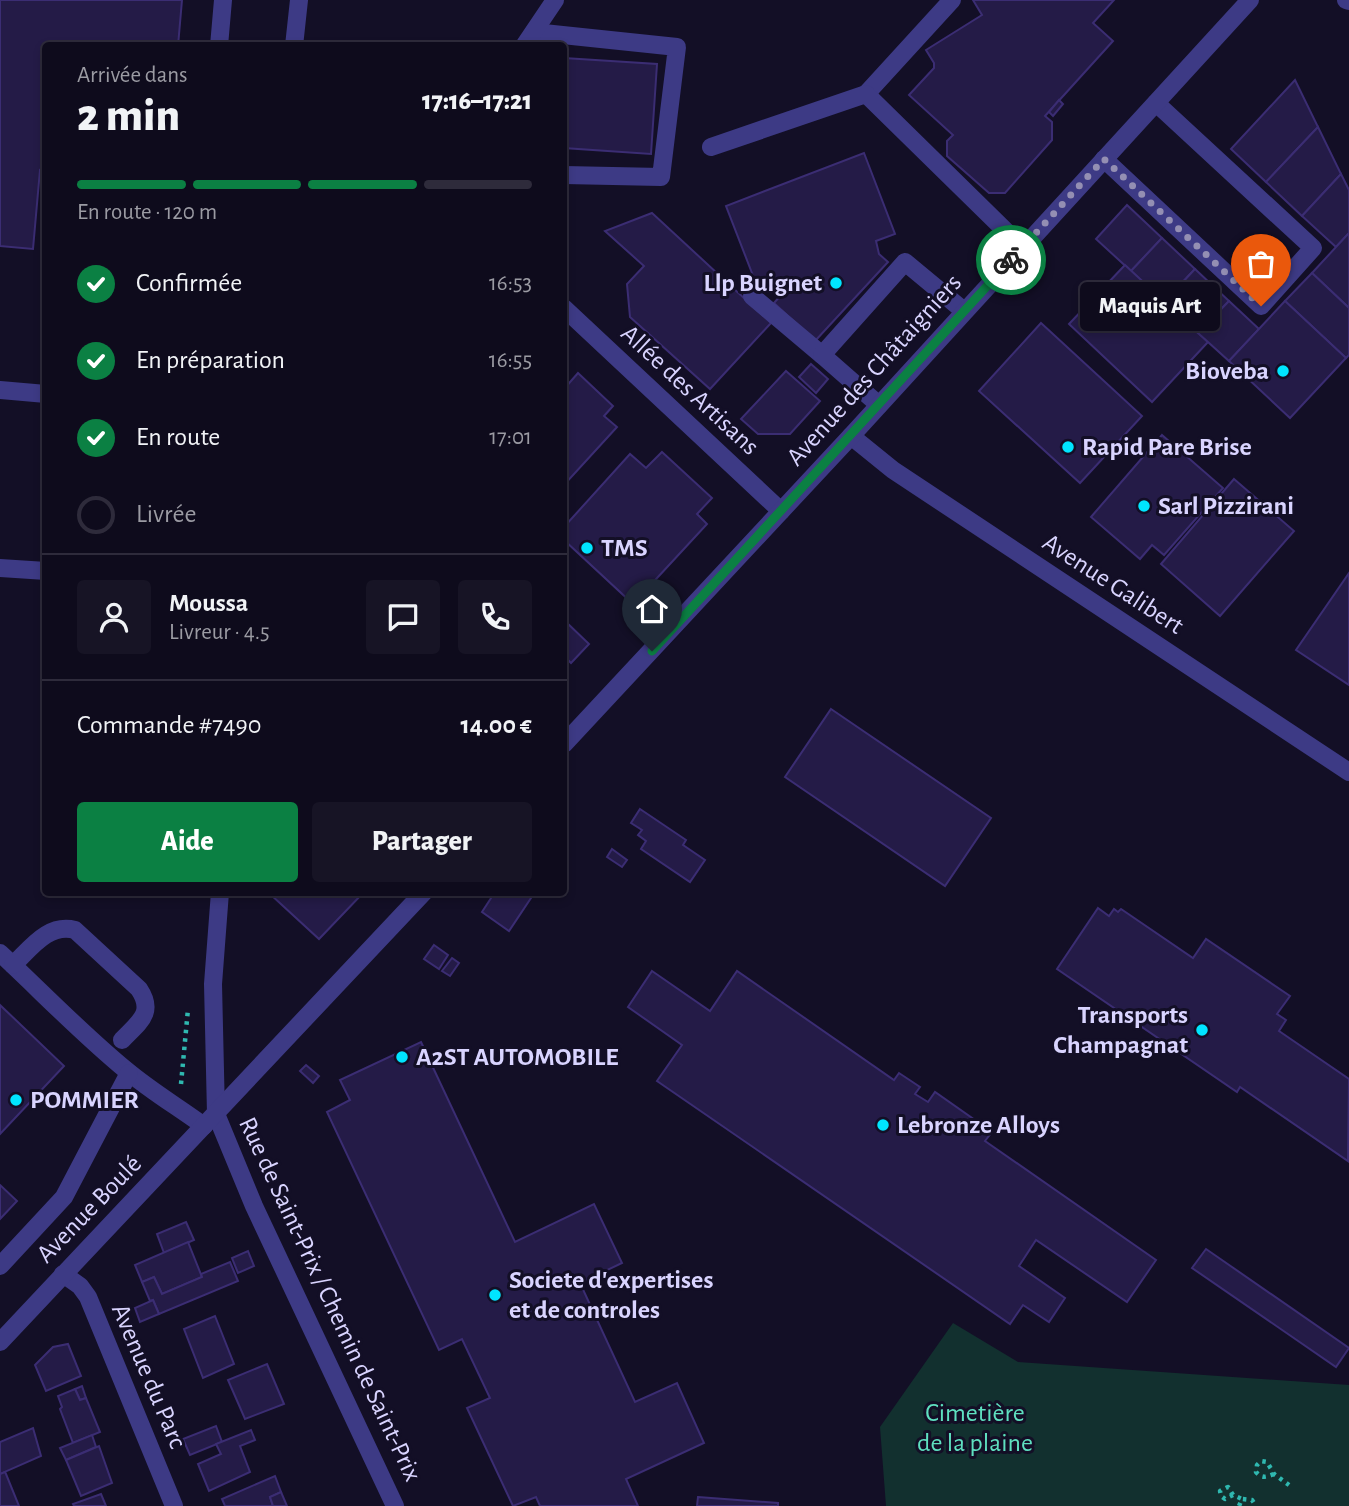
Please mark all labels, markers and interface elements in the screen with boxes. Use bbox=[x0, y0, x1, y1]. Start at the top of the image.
text: Arrivée dans bbox=[77, 64, 188, 87]
text: 17:16–17:21 bbox=[422, 88, 532, 114]
text: 2 min bbox=[77, 93, 180, 139]
text: En route · 120 m bbox=[77, 201, 217, 224]
courier bbox=[976, 225, 1046, 295]
pin bbox=[1231, 234, 1291, 306]
icon: bike bbox=[992, 241, 1030, 279]
icon: bag bbox=[1242, 245, 1280, 283]
icon: check bbox=[77, 265, 115, 303]
street label: Avenue des Châtaigniers bbox=[782, 269, 966, 471]
text: Confirmée bbox=[136, 270, 242, 296]
place label: Llp Buignet bbox=[703, 270, 822, 296]
text: 16:53 bbox=[489, 272, 532, 295]
marker: Llp Buignet bbox=[828, 275, 844, 291]
callout: Maquis Art bbox=[1079, 282, 1219, 330]
text: Maquis Art bbox=[1099, 295, 1201, 318]
street label: Allée des Artisans bbox=[616, 320, 764, 460]
icon: check bbox=[77, 342, 115, 380]
text: En préparation bbox=[136, 347, 285, 373]
text: 16:55 bbox=[489, 349, 532, 372]
place label: Bioveba bbox=[1185, 358, 1269, 384]
marker: Bioveba bbox=[1275, 363, 1291, 379]
icon: check bbox=[77, 419, 115, 457]
text: En route bbox=[136, 424, 220, 450]
text: 17:01 bbox=[489, 426, 532, 449]
place label: Rapid Pare Brise bbox=[1082, 434, 1252, 460]
marker: Rapid Pare Brise bbox=[1060, 439, 1076, 455]
place label: Sarl Pizzirani bbox=[1158, 493, 1294, 519]
marker: Sarl Pizzirani bbox=[1136, 498, 1152, 514]
text: Livrée bbox=[136, 501, 196, 527]
street label: Avenue Galibert bbox=[1038, 529, 1188, 639]
place label: TMS bbox=[601, 535, 648, 561]
marker: TMS bbox=[579, 540, 595, 556]
pin bbox=[622, 579, 682, 651]
button: person bbox=[77, 580, 151, 654]
button: chat bbox=[366, 580, 440, 654]
button: phone bbox=[458, 580, 532, 654]
text: Moussa bbox=[169, 590, 248, 616]
icon: home bbox=[633, 590, 671, 628]
text: Livreur · 4.5 bbox=[169, 621, 270, 644]
text: Commande #7490 bbox=[77, 712, 261, 738]
text: 14.00 € bbox=[460, 712, 532, 738]
button: Aide bbox=[77, 802, 298, 882]
button: Partager bbox=[312, 802, 532, 882]
place label: Transports Champagnat bbox=[1053, 1002, 1188, 1058]
marker: Transports Champagnat bbox=[1194, 1022, 1210, 1038]
place label: A2ST AUTOMOBILE bbox=[416, 1044, 619, 1070]
marker: A2ST AUTOMOBILE bbox=[394, 1049, 410, 1065]
place label: POMMIER bbox=[30, 1087, 139, 1113]
marker: POMMIER bbox=[8, 1092, 24, 1108]
place label: Lebronze Alloys bbox=[897, 1112, 1060, 1138]
street label: Rue de Saint-Prix / Chemin de Saint-Prix bbox=[234, 1113, 426, 1485]
marker: Lebronze Alloys bbox=[875, 1117, 891, 1133]
street label: Avenue Boulé bbox=[32, 1150, 146, 1268]
place label: Societe d'expertises et de controles bbox=[509, 1267, 713, 1323]
marker: Societe d'expertises et de controles bbox=[487, 1287, 503, 1303]
street label: Avenue du Parc bbox=[107, 1300, 191, 1452]
park label: Cimetière de la plaine bbox=[917, 1400, 1033, 1456]

